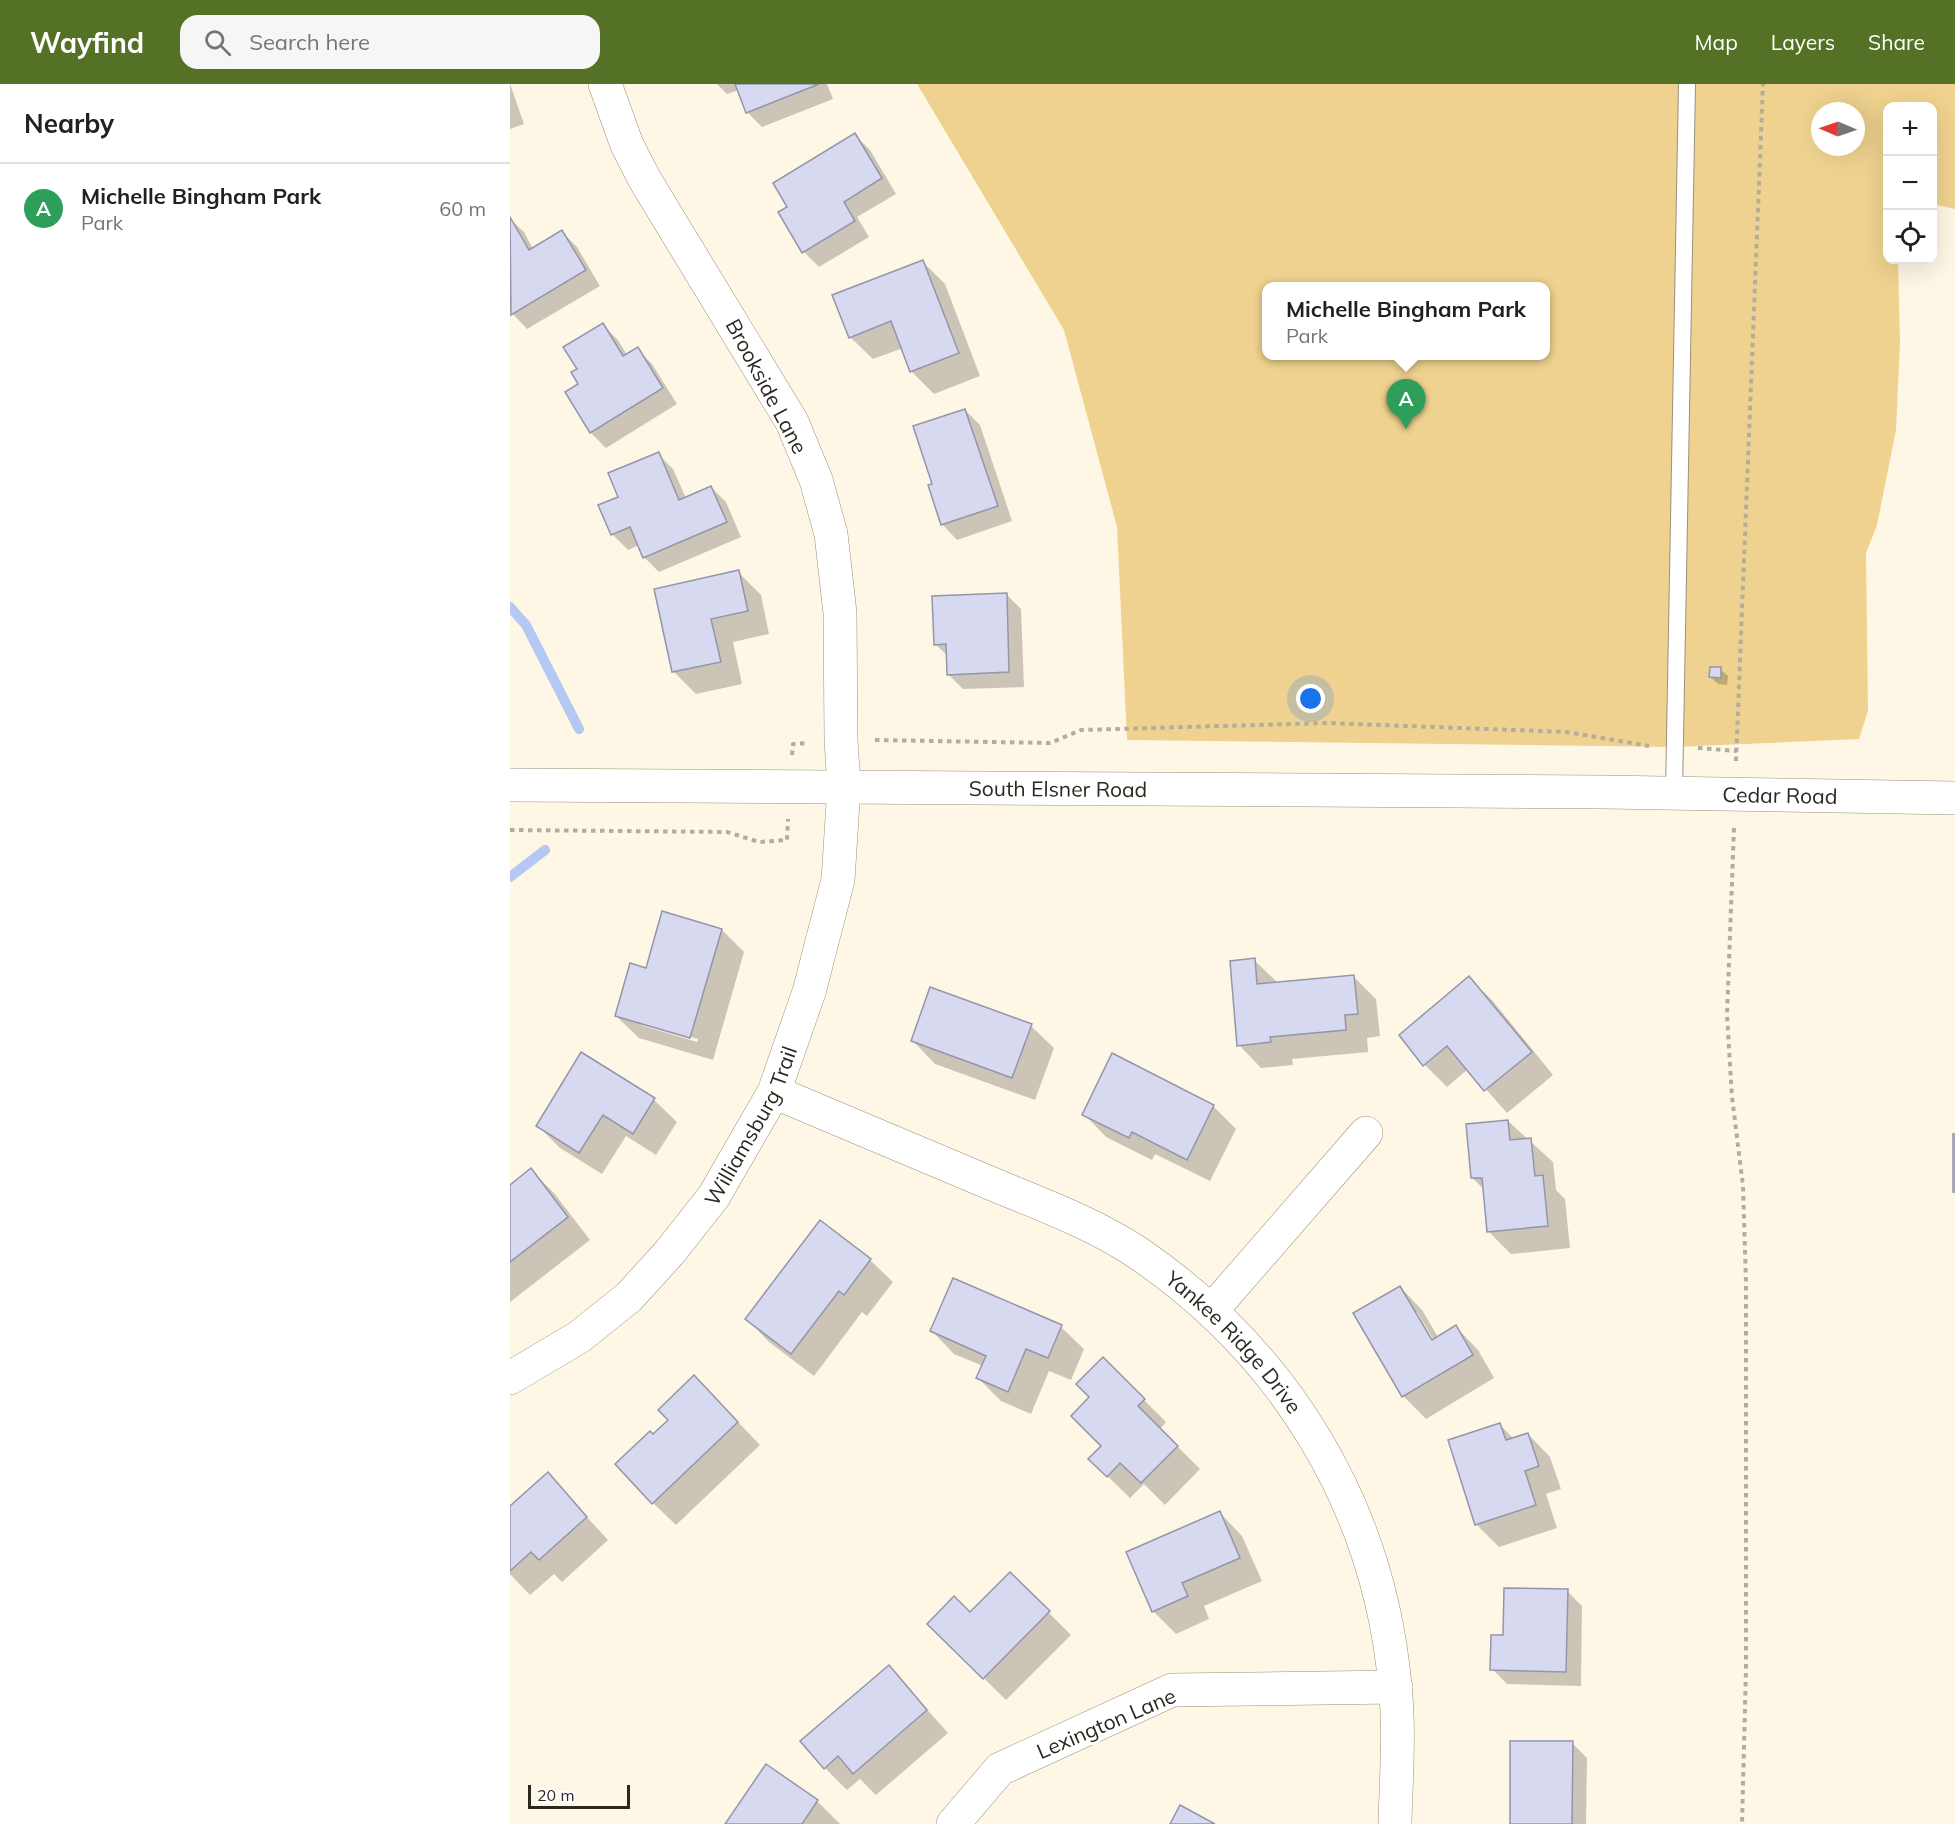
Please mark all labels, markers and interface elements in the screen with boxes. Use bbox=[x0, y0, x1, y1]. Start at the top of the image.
search box bbox=[180, 15, 600, 69]
text: Wayfind bbox=[30, 25, 144, 60]
icon: search bbox=[201, 26, 234, 59]
text: Search here bbox=[249, 28, 370, 56]
text: Map bbox=[1695, 29, 1738, 55]
text: Layers bbox=[1771, 29, 1835, 55]
text: Share bbox=[1868, 29, 1925, 55]
north arrow bbox=[1811, 102, 1865, 156]
map controls bbox=[1883, 102, 1937, 264]
button: + bbox=[1883, 102, 1937, 156]
text: Nearby bbox=[24, 107, 114, 140]
button: − bbox=[1883, 156, 1937, 210]
text: Michelle Bingham Park bbox=[81, 182, 321, 210]
text: A bbox=[36, 196, 51, 221]
text: 60 m bbox=[439, 196, 486, 221]
text: Park bbox=[81, 210, 123, 235]
button: locate bbox=[1883, 210, 1937, 264]
popup bbox=[1262, 282, 1550, 360]
text: Michelle Bingham Park bbox=[1286, 295, 1526, 323]
street label: Brookside Lane bbox=[721, 314, 813, 458]
text: Park bbox=[1286, 323, 1328, 348]
pin: A bbox=[1386, 380, 1426, 429]
your location bbox=[1296, 684, 1325, 713]
street label: South Elsner Road bbox=[969, 775, 1147, 802]
street label: Cedar Road bbox=[1722, 781, 1838, 809]
street label: Williamsburg Trail bbox=[698, 1043, 802, 1210]
street label: Yankee Ridge Drive bbox=[1160, 1264, 1308, 1418]
street label: Lexington Lane bbox=[1032, 1682, 1180, 1764]
scale bar bbox=[528, 1782, 630, 1810]
text: 20 m bbox=[537, 1785, 574, 1805]

